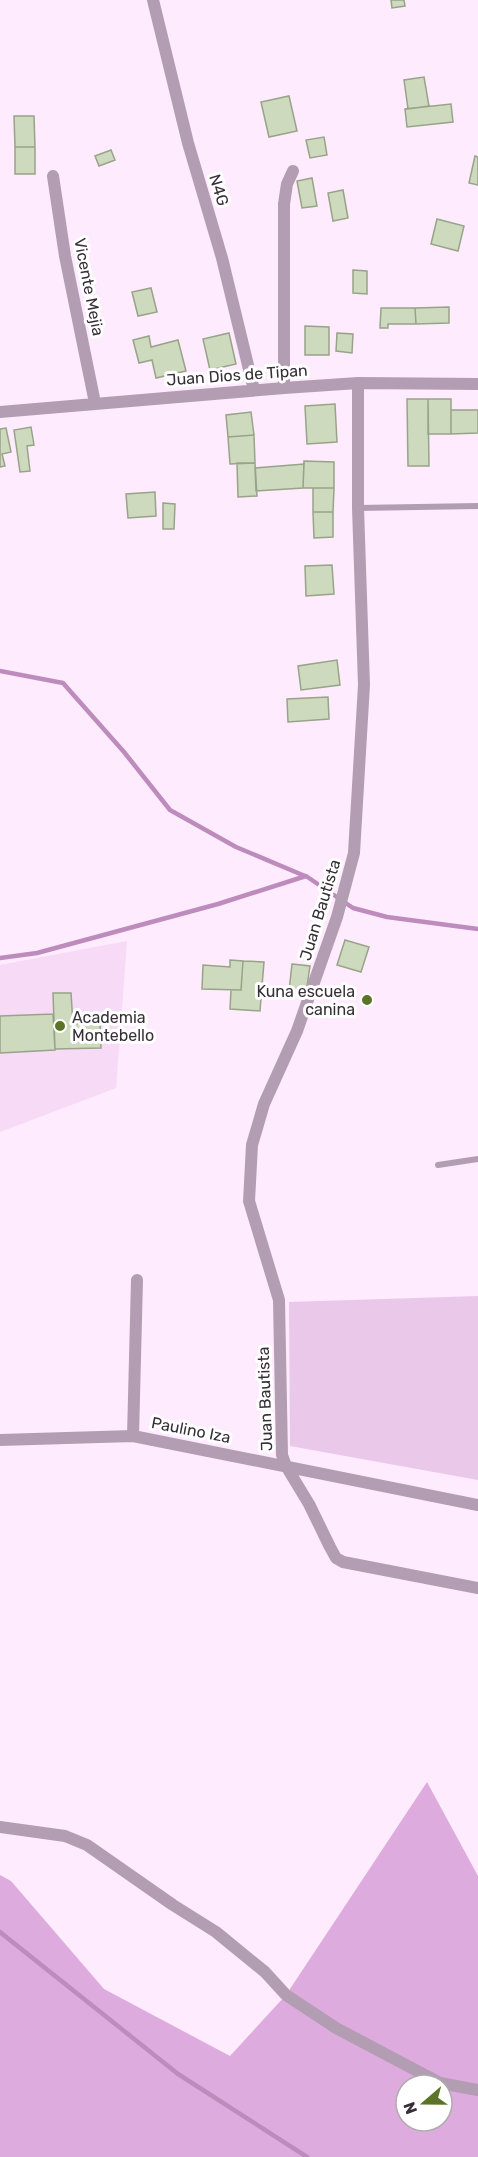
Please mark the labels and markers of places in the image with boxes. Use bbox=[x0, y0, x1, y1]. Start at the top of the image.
place label: Kuna escuela canina bbox=[256, 982, 355, 1019]
marker: Kuna escuela canina bbox=[360, 993, 374, 1007]
place label: Academia Montebello bbox=[72, 1008, 154, 1045]
marker: Academia Montebello bbox=[53, 1019, 67, 1033]

